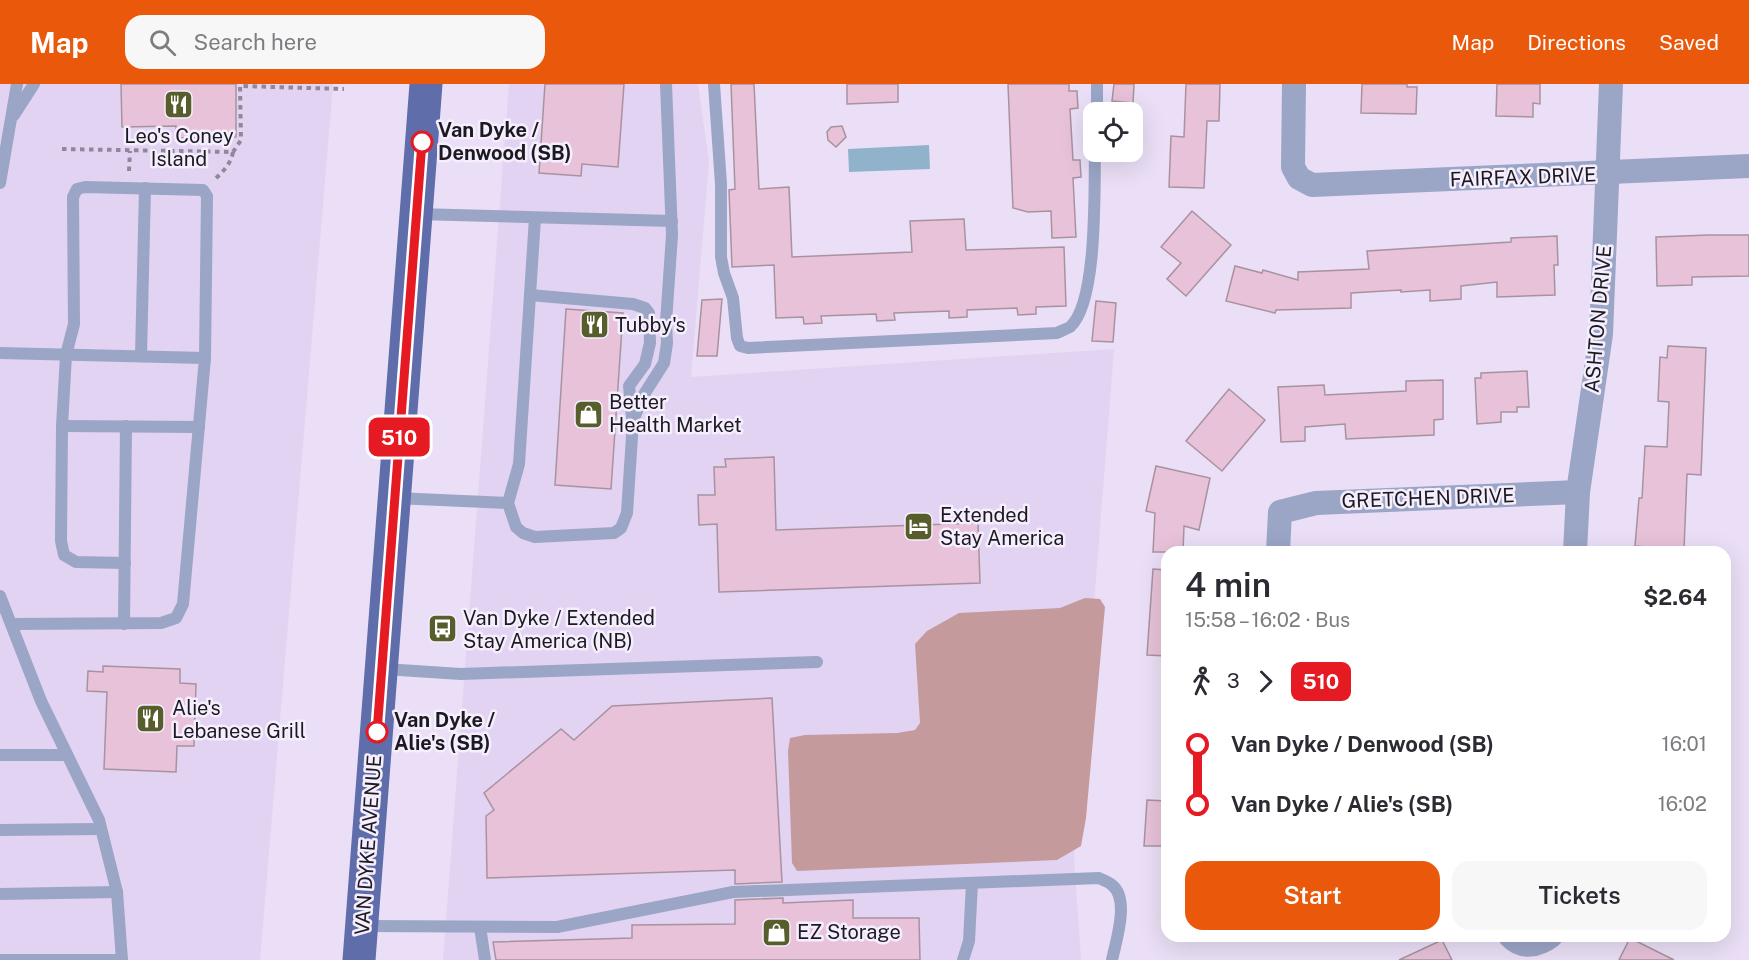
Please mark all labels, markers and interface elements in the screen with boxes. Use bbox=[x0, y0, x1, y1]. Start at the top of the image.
search box bbox=[125, 15, 545, 69]
text: Map bbox=[30, 26, 89, 59]
icon: search bbox=[146, 26, 179, 59]
text: Search here bbox=[194, 29, 317, 55]
text: Map bbox=[1452, 30, 1494, 55]
text: Directions bbox=[1527, 30, 1626, 55]
text: Saved bbox=[1659, 30, 1719, 55]
restaurant icon: Leo's Coney Island bbox=[163, 89, 195, 121]
map controls bbox=[1083, 102, 1143, 162]
button: locate bbox=[1083, 102, 1143, 162]
place label: Van Dyke / Denwood (SB) bbox=[438, 118, 571, 165]
place label: Leo's Coney Island bbox=[124, 124, 234, 171]
marker: Van Dyke / Denwood (SB) bbox=[411, 131, 433, 153]
street label: FAIRFAX DRIVE bbox=[1449, 162, 1597, 192]
street label: ASHTON DRIVE bbox=[1580, 244, 1616, 394]
restaurant icon: Tubby's bbox=[578, 309, 610, 341]
place label: Tubby's bbox=[615, 313, 686, 337]
place label: Better Health Market bbox=[609, 390, 742, 437]
shop icon: Better Health Market bbox=[572, 398, 604, 430]
line badge: 510 bbox=[364, 418, 434, 456]
text: 510 bbox=[381, 425, 417, 450]
street label: GRETCHEN DRIVE bbox=[1341, 483, 1515, 513]
place label: Extended Stay America bbox=[940, 503, 1064, 550]
hotel icon: Extended Stay America bbox=[903, 511, 935, 543]
text: 4 min bbox=[1185, 566, 1271, 604]
text: $2.64 bbox=[1643, 584, 1707, 610]
place label: Van Dyke / Extended Stay America (NB) bbox=[463, 606, 655, 653]
text: 15:58 – 16:02 · Bus bbox=[1185, 608, 1350, 632]
bus stop icon: Van Dyke / Extended Stay America (NB) bbox=[426, 613, 458, 645]
icon: walk bbox=[1185, 665, 1218, 698]
icon: forward bbox=[1249, 665, 1282, 698]
text: 3 bbox=[1227, 669, 1240, 693]
text: 510 bbox=[1303, 669, 1339, 694]
place label: Alie's Lebanese Grill bbox=[172, 696, 306, 743]
restaurant icon: Alie's Lebanese Grill bbox=[135, 703, 167, 735]
place label: Van Dyke / Alie's (SB) bbox=[394, 708, 495, 755]
marker: Van Dyke / Alie's (SB) bbox=[366, 721, 388, 743]
text: Van Dyke / Denwood (SB) bbox=[1231, 731, 1494, 757]
text: 16:01 bbox=[1662, 732, 1707, 756]
street label: VAN DYKE AVENUE bbox=[350, 754, 386, 936]
text: Van Dyke / Alie's (SB) bbox=[1231, 791, 1453, 817]
text: 16:02 bbox=[1658, 792, 1707, 816]
button: Start bbox=[1185, 861, 1440, 930]
button: Tickets bbox=[1452, 861, 1707, 930]
shop icon: EZ Storage bbox=[760, 916, 792, 948]
place label: EZ Storage bbox=[797, 920, 901, 944]

